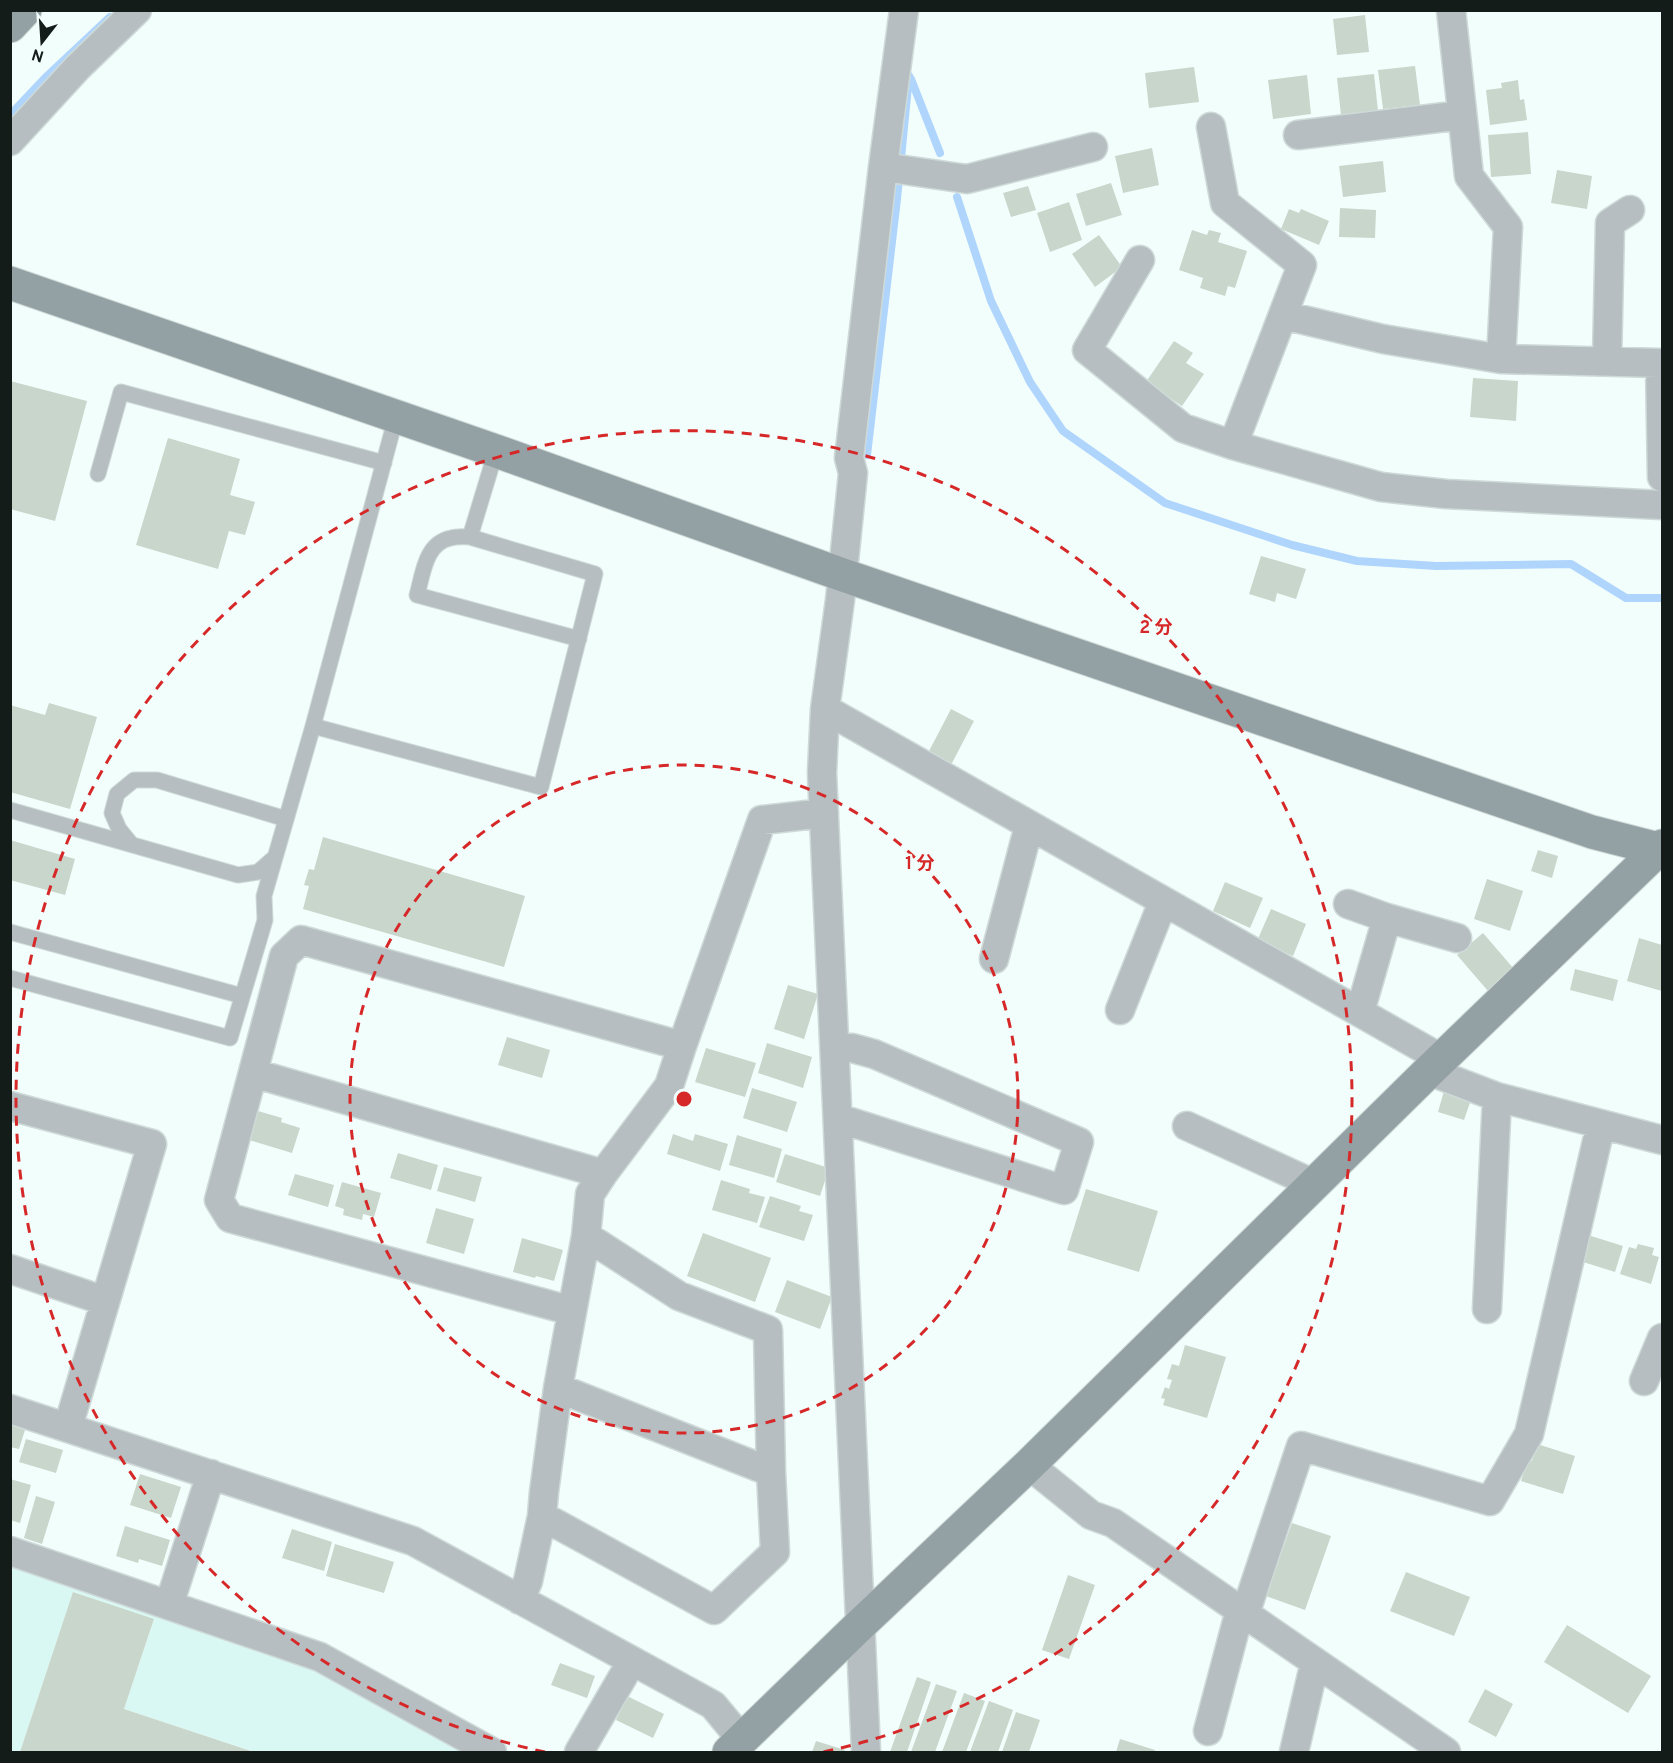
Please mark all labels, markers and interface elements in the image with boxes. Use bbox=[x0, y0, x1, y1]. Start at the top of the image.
north arrow bbox=[12, 12, 72, 72]
text: N bbox=[30, 43, 47, 66]
text: 2 分 bbox=[1139, 617, 1173, 640]
text: 1 分 bbox=[905, 853, 935, 876]
centre of rings bbox=[674, 1089, 694, 1109]

